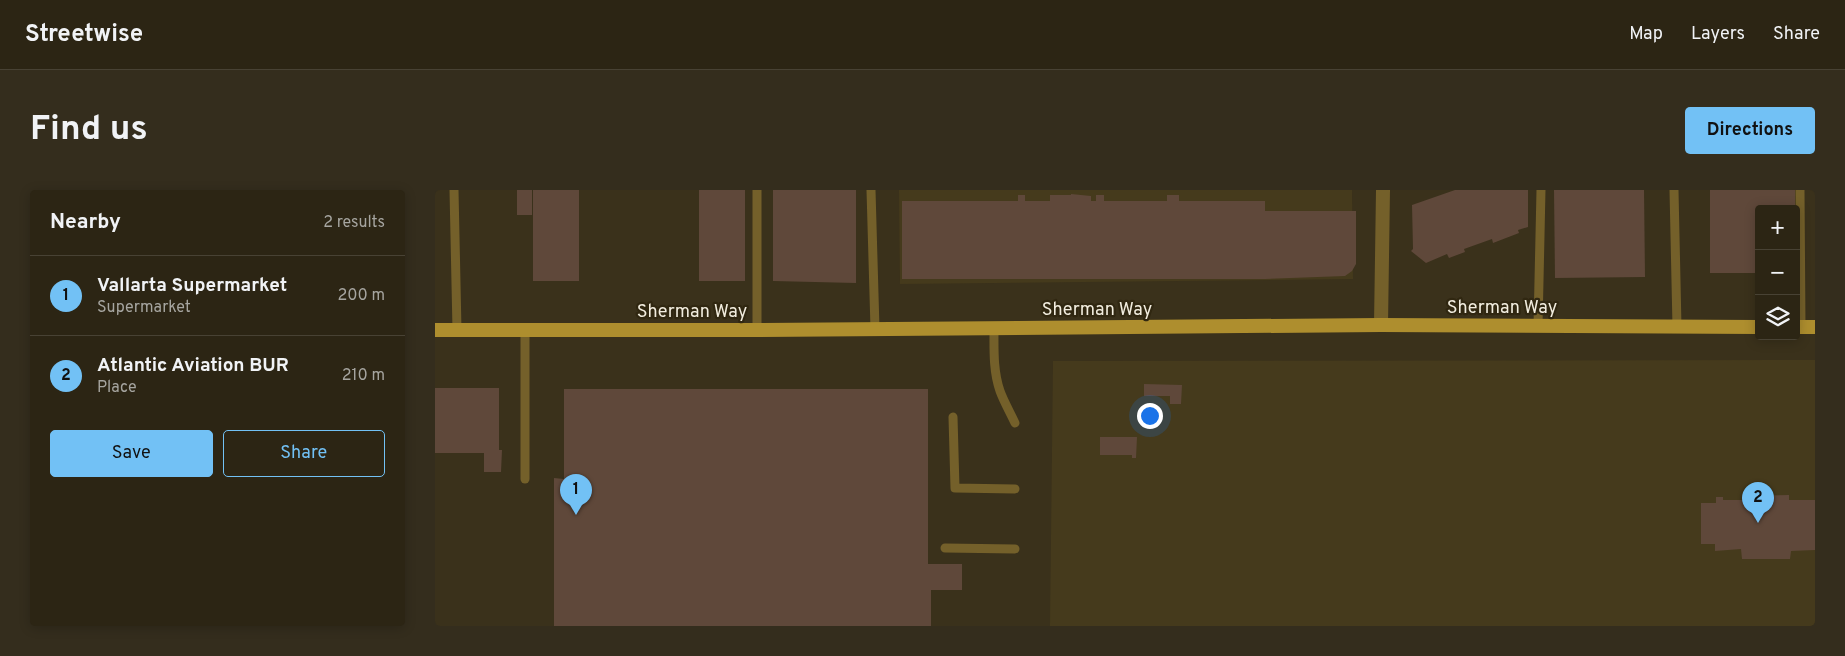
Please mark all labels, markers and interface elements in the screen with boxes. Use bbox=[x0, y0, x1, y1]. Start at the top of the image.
text: Streetwise bbox=[25, 20, 143, 50]
text: Map bbox=[1629, 23, 1663, 46]
text: Layers bbox=[1691, 23, 1745, 46]
text: Share bbox=[1773, 23, 1820, 46]
button: Directions bbox=[1685, 107, 1815, 154]
text: Find us bbox=[30, 108, 148, 152]
map controls bbox=[1755, 205, 1800, 340]
button: + bbox=[1755, 205, 1800, 250]
text: Nearby bbox=[50, 209, 121, 236]
text: 2 results bbox=[323, 213, 385, 233]
button: − bbox=[1755, 250, 1800, 295]
text: Vallarta Supermarket bbox=[97, 274, 287, 298]
text: 1 bbox=[63, 286, 69, 306]
text: 200 m bbox=[337, 286, 385, 306]
button: layers bbox=[1755, 295, 1800, 340]
street label: Sherman Way bbox=[1447, 297, 1557, 320]
text: Supermarket bbox=[97, 298, 191, 318]
street label: Sherman Way bbox=[1042, 299, 1152, 322]
street label: Sherman Way bbox=[637, 301, 747, 324]
text: Atlantic Aviation BUR bbox=[97, 354, 289, 378]
text: 2 bbox=[61, 366, 71, 386]
text: 210 m bbox=[342, 366, 385, 386]
text: Place bbox=[97, 378, 137, 398]
your location bbox=[1137, 403, 1163, 429]
button: Save bbox=[50, 430, 213, 477]
button: Share bbox=[223, 430, 385, 477]
pin: 1 bbox=[560, 474, 592, 515]
pin: 2 bbox=[1742, 482, 1774, 523]

